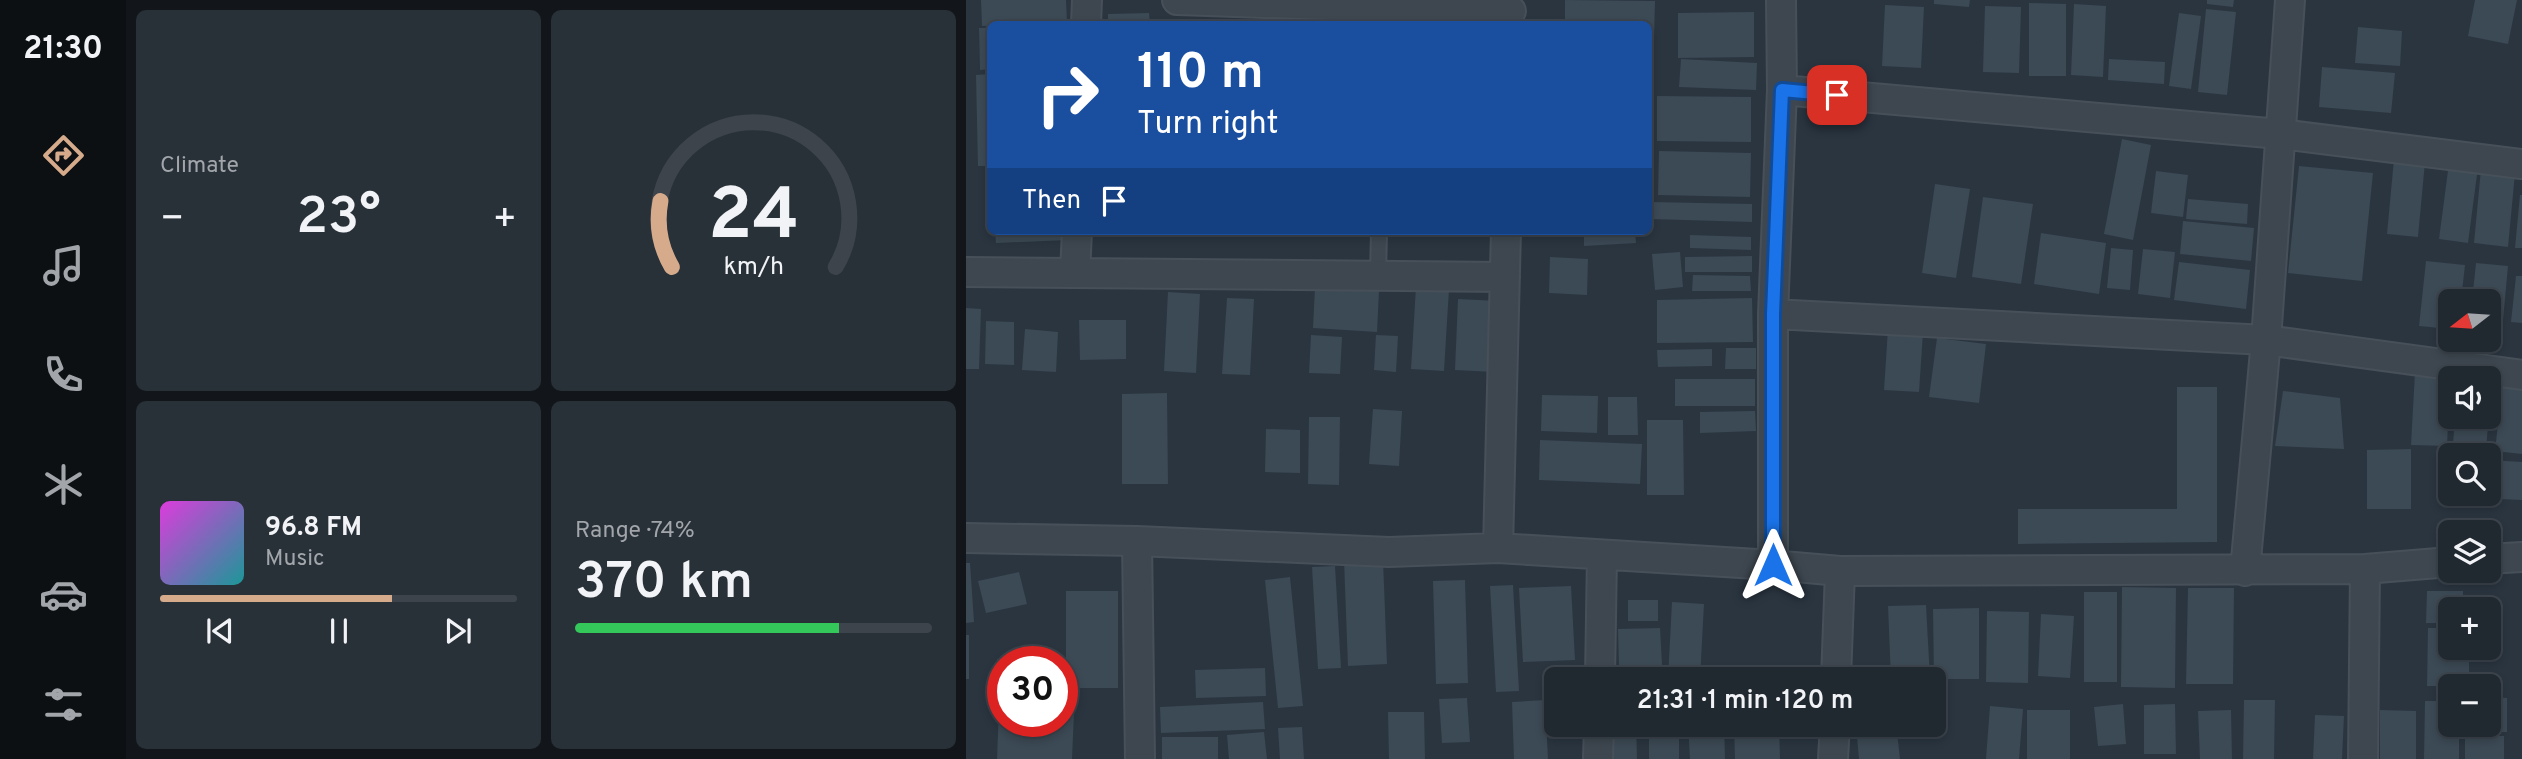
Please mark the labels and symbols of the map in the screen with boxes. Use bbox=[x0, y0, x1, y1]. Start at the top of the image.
pin bbox=[1807, 65, 1867, 125]
north arrow bbox=[2438, 289, 2501, 352]
position arrow bbox=[1736, 528, 1810, 602]
speed limit sign: 30 bbox=[987, 646, 1078, 737]

